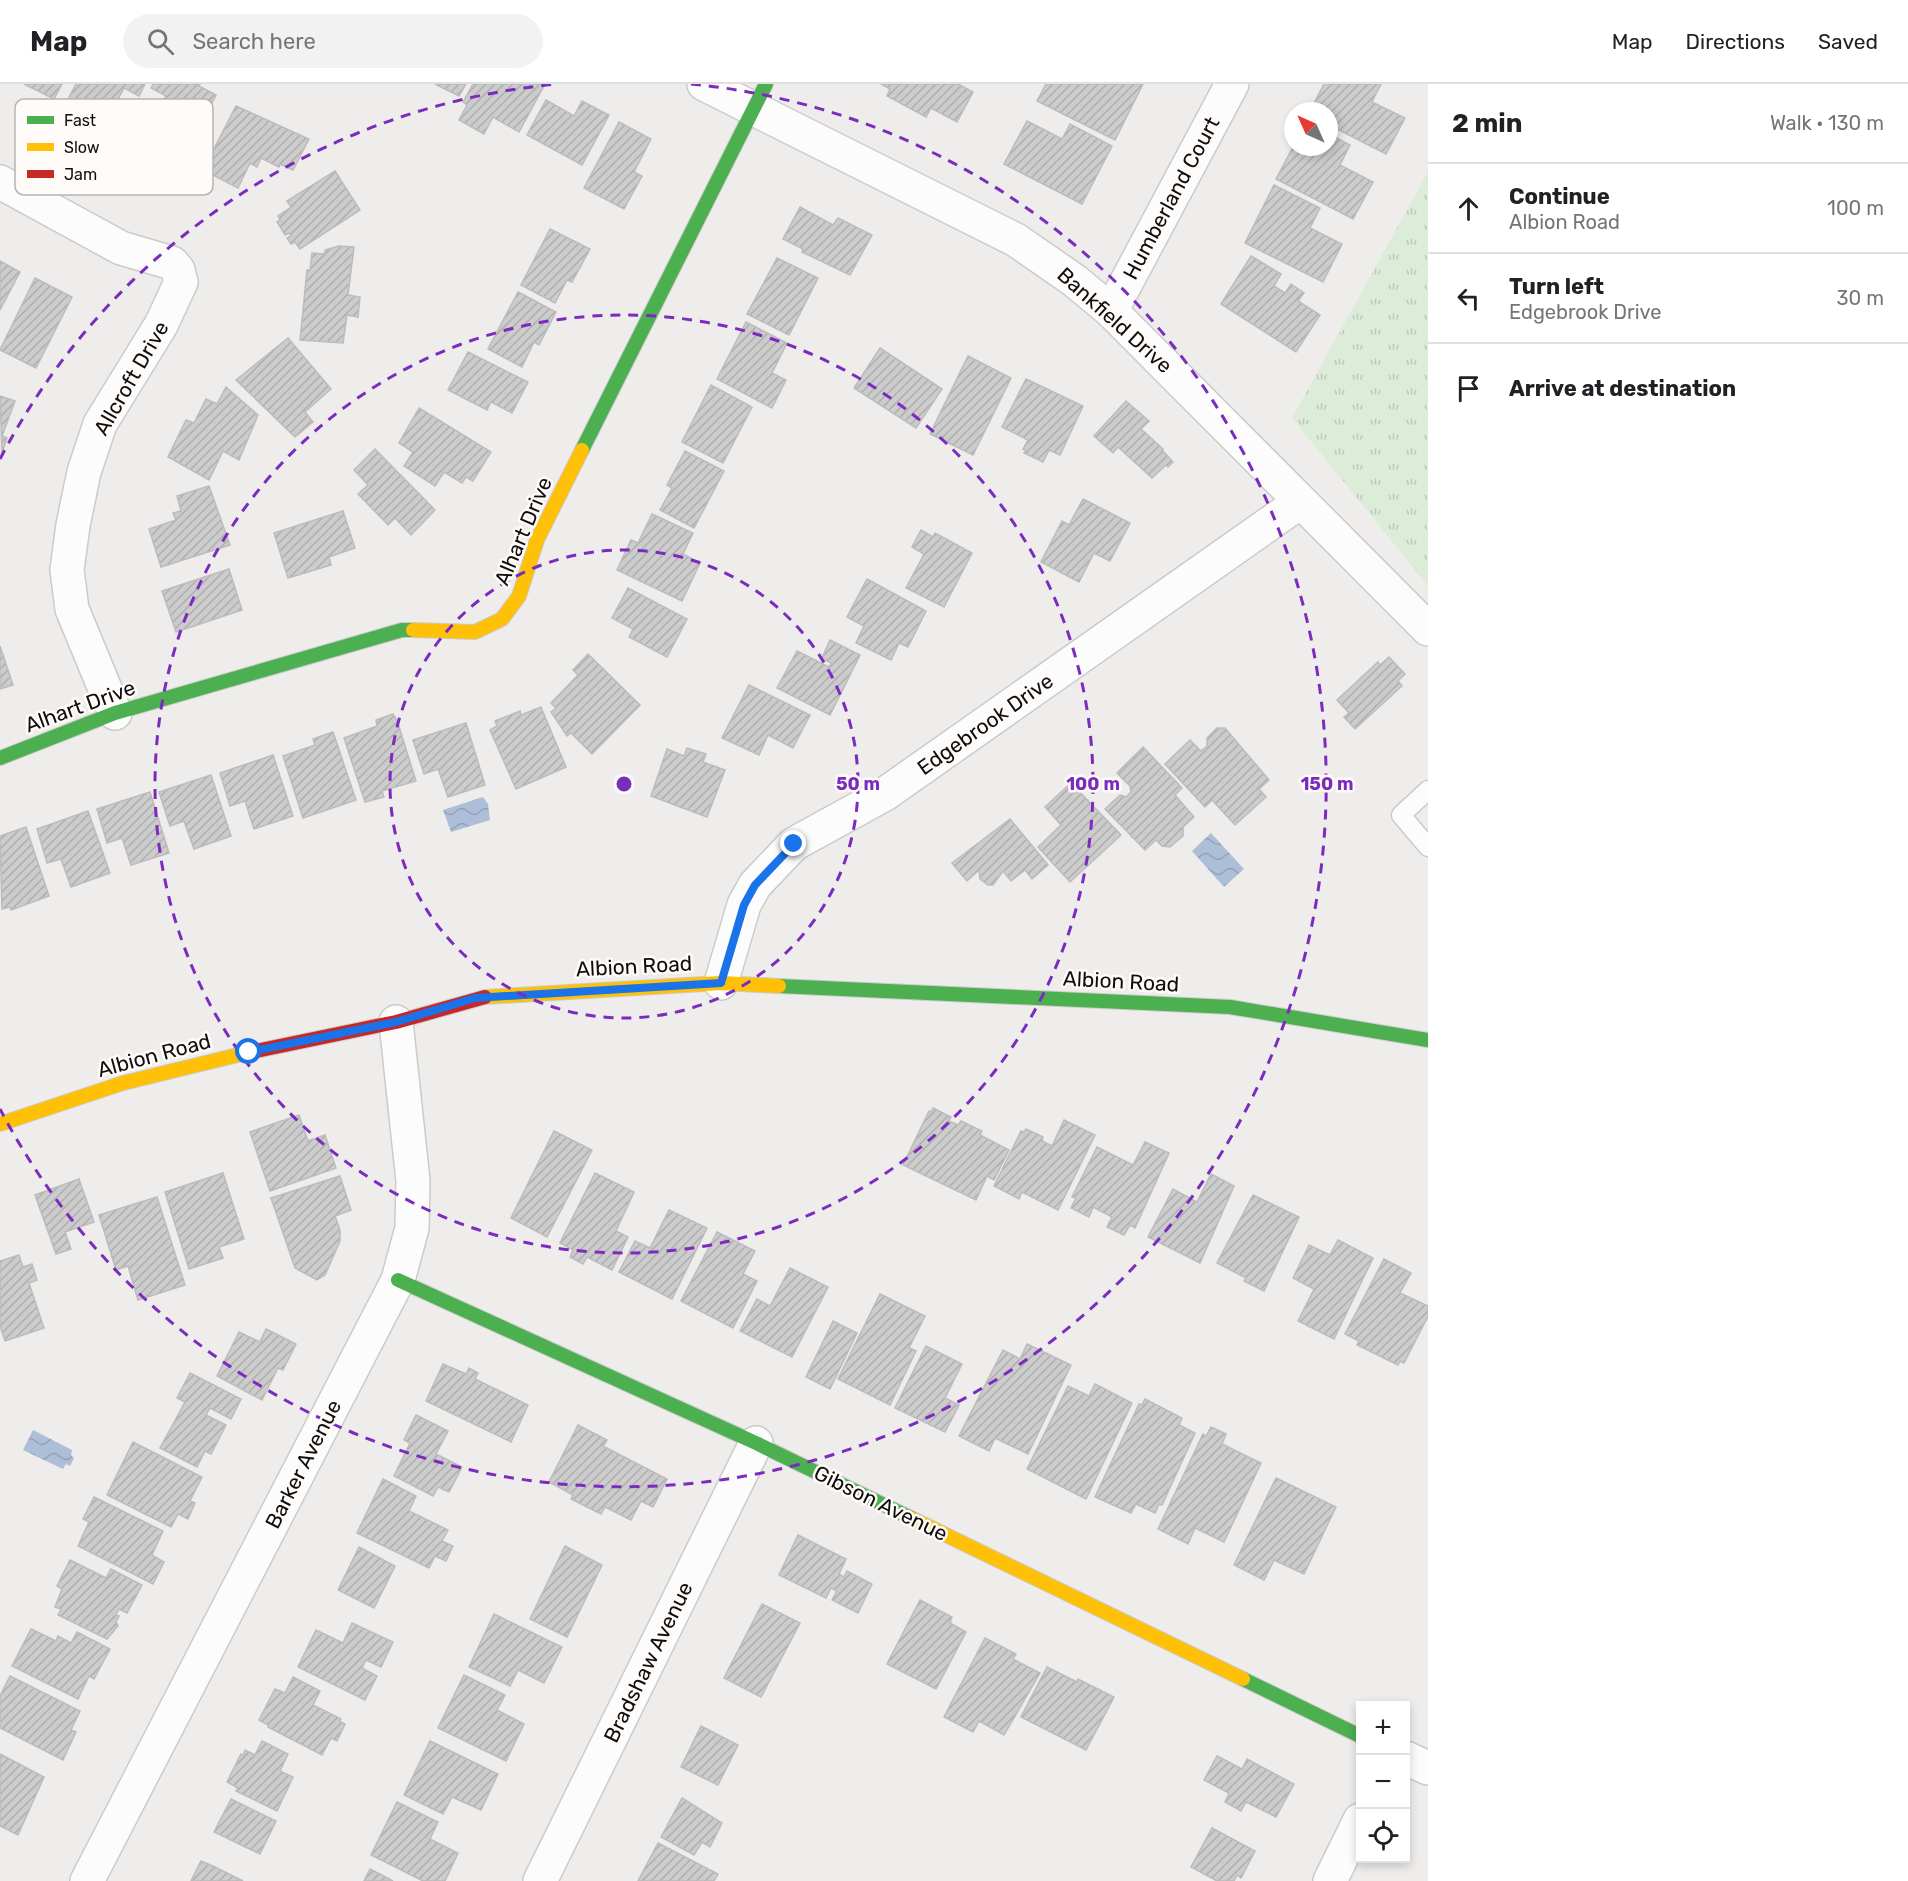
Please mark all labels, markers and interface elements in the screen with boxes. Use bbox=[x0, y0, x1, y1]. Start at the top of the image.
search box bbox=[123, 14, 543, 68]
text: Map bbox=[30, 25, 87, 58]
icon: search bbox=[144, 25, 177, 58]
text: Search here bbox=[192, 28, 316, 55]
text: Map bbox=[1612, 29, 1653, 54]
text: Directions bbox=[1686, 29, 1785, 54]
text: Saved bbox=[1818, 29, 1878, 54]
legend bbox=[15, 99, 213, 195]
north arrow bbox=[1284, 102, 1338, 156]
text: 2 min bbox=[1452, 108, 1522, 139]
text: Fast bbox=[64, 111, 96, 130]
text: Walk · 130 m bbox=[1770, 111, 1884, 135]
street label: Humberland Court bbox=[1118, 112, 1224, 284]
text: Slow bbox=[64, 138, 100, 157]
text: Jam bbox=[64, 165, 97, 184]
text: Continue bbox=[1509, 183, 1610, 210]
icon: ahead bbox=[1452, 192, 1485, 225]
text: 100 m bbox=[1827, 196, 1884, 220]
text: Albion Road bbox=[1509, 210, 1620, 234]
street label: Bankfield Drive bbox=[1052, 262, 1178, 378]
text: Turn left bbox=[1509, 273, 1604, 300]
icon: left bbox=[1452, 282, 1485, 315]
text: 30 m bbox=[1837, 286, 1884, 310]
text: Edgebrook Drive bbox=[1509, 300, 1661, 324]
street label: Allcroft Drive bbox=[88, 317, 174, 439]
icon: arrive bbox=[1452, 372, 1485, 405]
text: Arrive at destination bbox=[1509, 375, 1736, 402]
street label: Alhart Drive bbox=[489, 473, 557, 589]
street label: Edgebrook Drive bbox=[912, 668, 1058, 780]
street label: Alhart Drive bbox=[21, 675, 139, 737]
text: 50 m bbox=[836, 773, 880, 795]
text: 100 m bbox=[1066, 773, 1120, 795]
text: 150 m bbox=[1300, 773, 1354, 795]
centre of rings bbox=[614, 774, 634, 794]
route end bbox=[780, 830, 806, 856]
street label: Albion Road bbox=[575, 950, 693, 982]
street label: Albion Road bbox=[1062, 965, 1180, 997]
street label: Albion Road bbox=[95, 1028, 213, 1082]
route start bbox=[235, 1038, 261, 1064]
street label: Barker Avenue bbox=[260, 1395, 346, 1533]
street label: Gibson Avenue bbox=[810, 1460, 952, 1546]
street label: Bradshaw Avenue bbox=[598, 1578, 698, 1746]
map controls bbox=[1356, 1701, 1410, 1863]
button: + bbox=[1356, 1701, 1410, 1755]
button: − bbox=[1356, 1755, 1410, 1809]
button: locate bbox=[1356, 1809, 1410, 1863]

